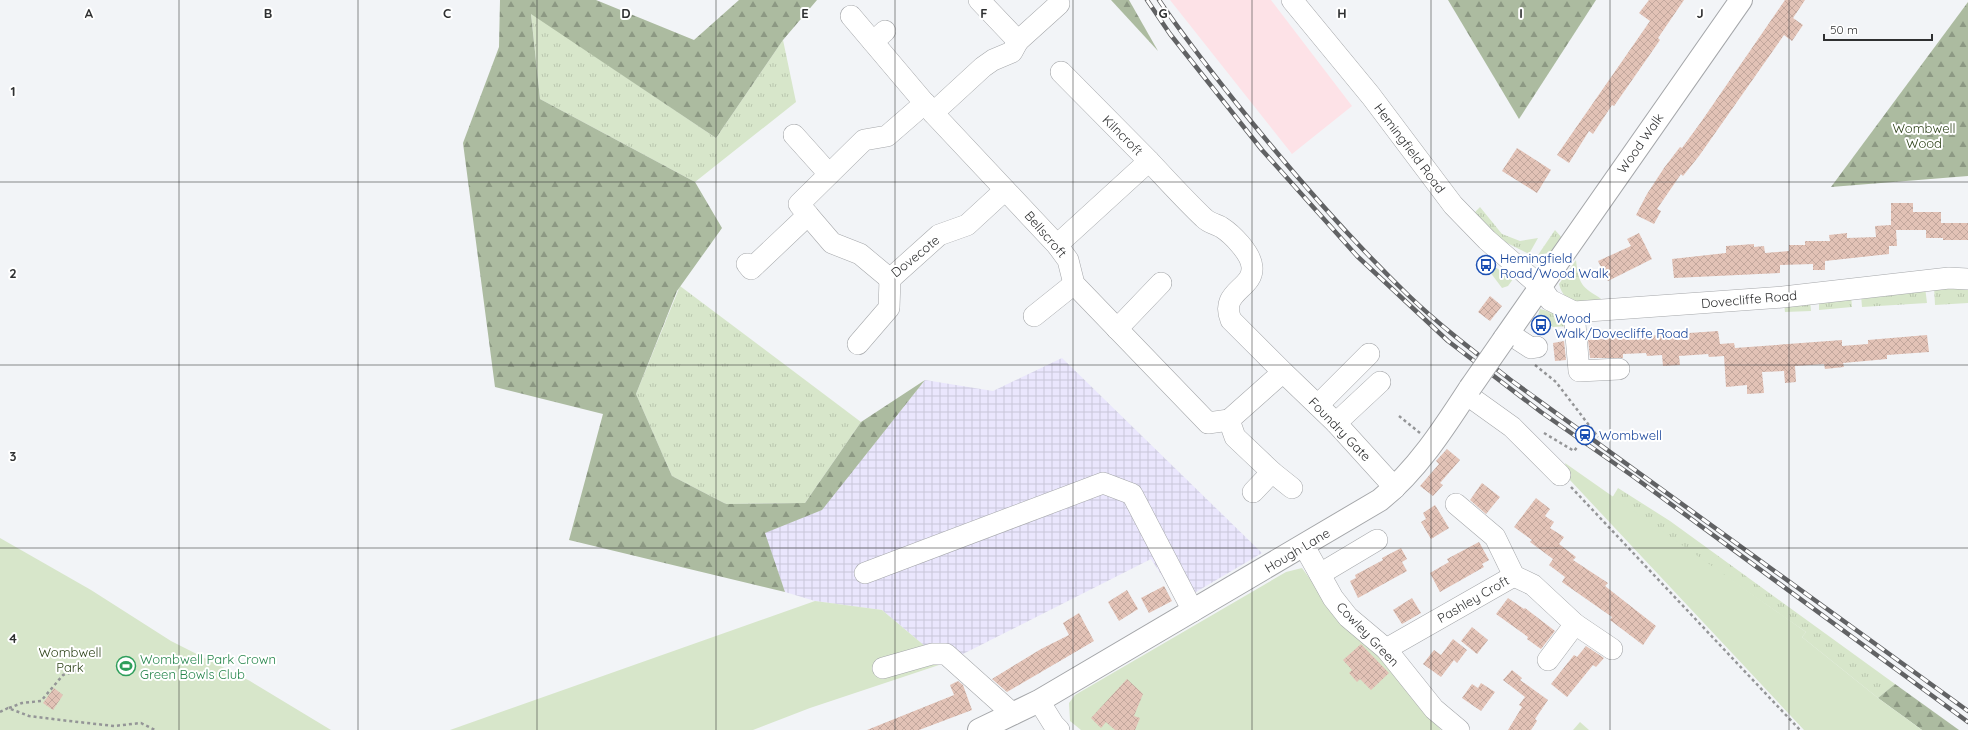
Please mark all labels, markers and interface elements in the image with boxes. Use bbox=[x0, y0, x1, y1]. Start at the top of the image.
text: A bbox=[85, 5, 94, 21]
text: B bbox=[264, 5, 272, 21]
text: C bbox=[443, 5, 451, 21]
text: D bbox=[621, 5, 631, 21]
text: E bbox=[801, 5, 809, 21]
text: F bbox=[980, 5, 988, 21]
text: G bbox=[1158, 5, 1168, 21]
text: H bbox=[1337, 5, 1347, 21]
text: I bbox=[1519, 5, 1523, 21]
text: J bbox=[1696, 5, 1704, 21]
scale bar bbox=[1824, 16, 1932, 42]
text: 50 m bbox=[1830, 22, 1858, 37]
text: 1 bbox=[10, 83, 16, 99]
street label: Hemingfield Road bbox=[1371, 100, 1449, 196]
street label: Wood Walk bbox=[1613, 110, 1667, 176]
street label: Kilncroft bbox=[1099, 111, 1147, 159]
park label: Wombwell Wood bbox=[1892, 120, 1956, 151]
street label: Bellscroft bbox=[1021, 208, 1071, 260]
street label: Dovecote bbox=[888, 232, 942, 280]
place label: Hemingfield Road/Wood Walk bbox=[1500, 250, 1609, 281]
bus stop icon: Hemingfield Road/Wood Walk bbox=[1475, 254, 1497, 276]
text: 2 bbox=[9, 265, 17, 281]
street label: Dovecliffe Road bbox=[1700, 287, 1798, 311]
place label: Wood Walk/Dovecliffe Road bbox=[1555, 310, 1688, 341]
bus stop icon: Wood Walk/Dovecliffe Road bbox=[1530, 314, 1552, 336]
street label: Foundry Gate bbox=[1306, 394, 1374, 464]
station icon: Wombwell bbox=[1574, 424, 1596, 446]
place label: Wombwell bbox=[1599, 427, 1662, 443]
text: 3 bbox=[10, 448, 17, 464]
street label: Hough Lane bbox=[1262, 524, 1332, 576]
street label: Pashley Croft bbox=[1434, 572, 1512, 626]
street label: Cowley Green bbox=[1333, 599, 1403, 669]
text: 4 bbox=[9, 630, 17, 646]
park label: Wombwell Park bbox=[38, 644, 102, 675]
place label: Wombwell Park Crown Green Bowls Club bbox=[140, 651, 276, 682]
sports icon: Wombwell Park Crown Green Bowls Club bbox=[115, 655, 137, 677]

